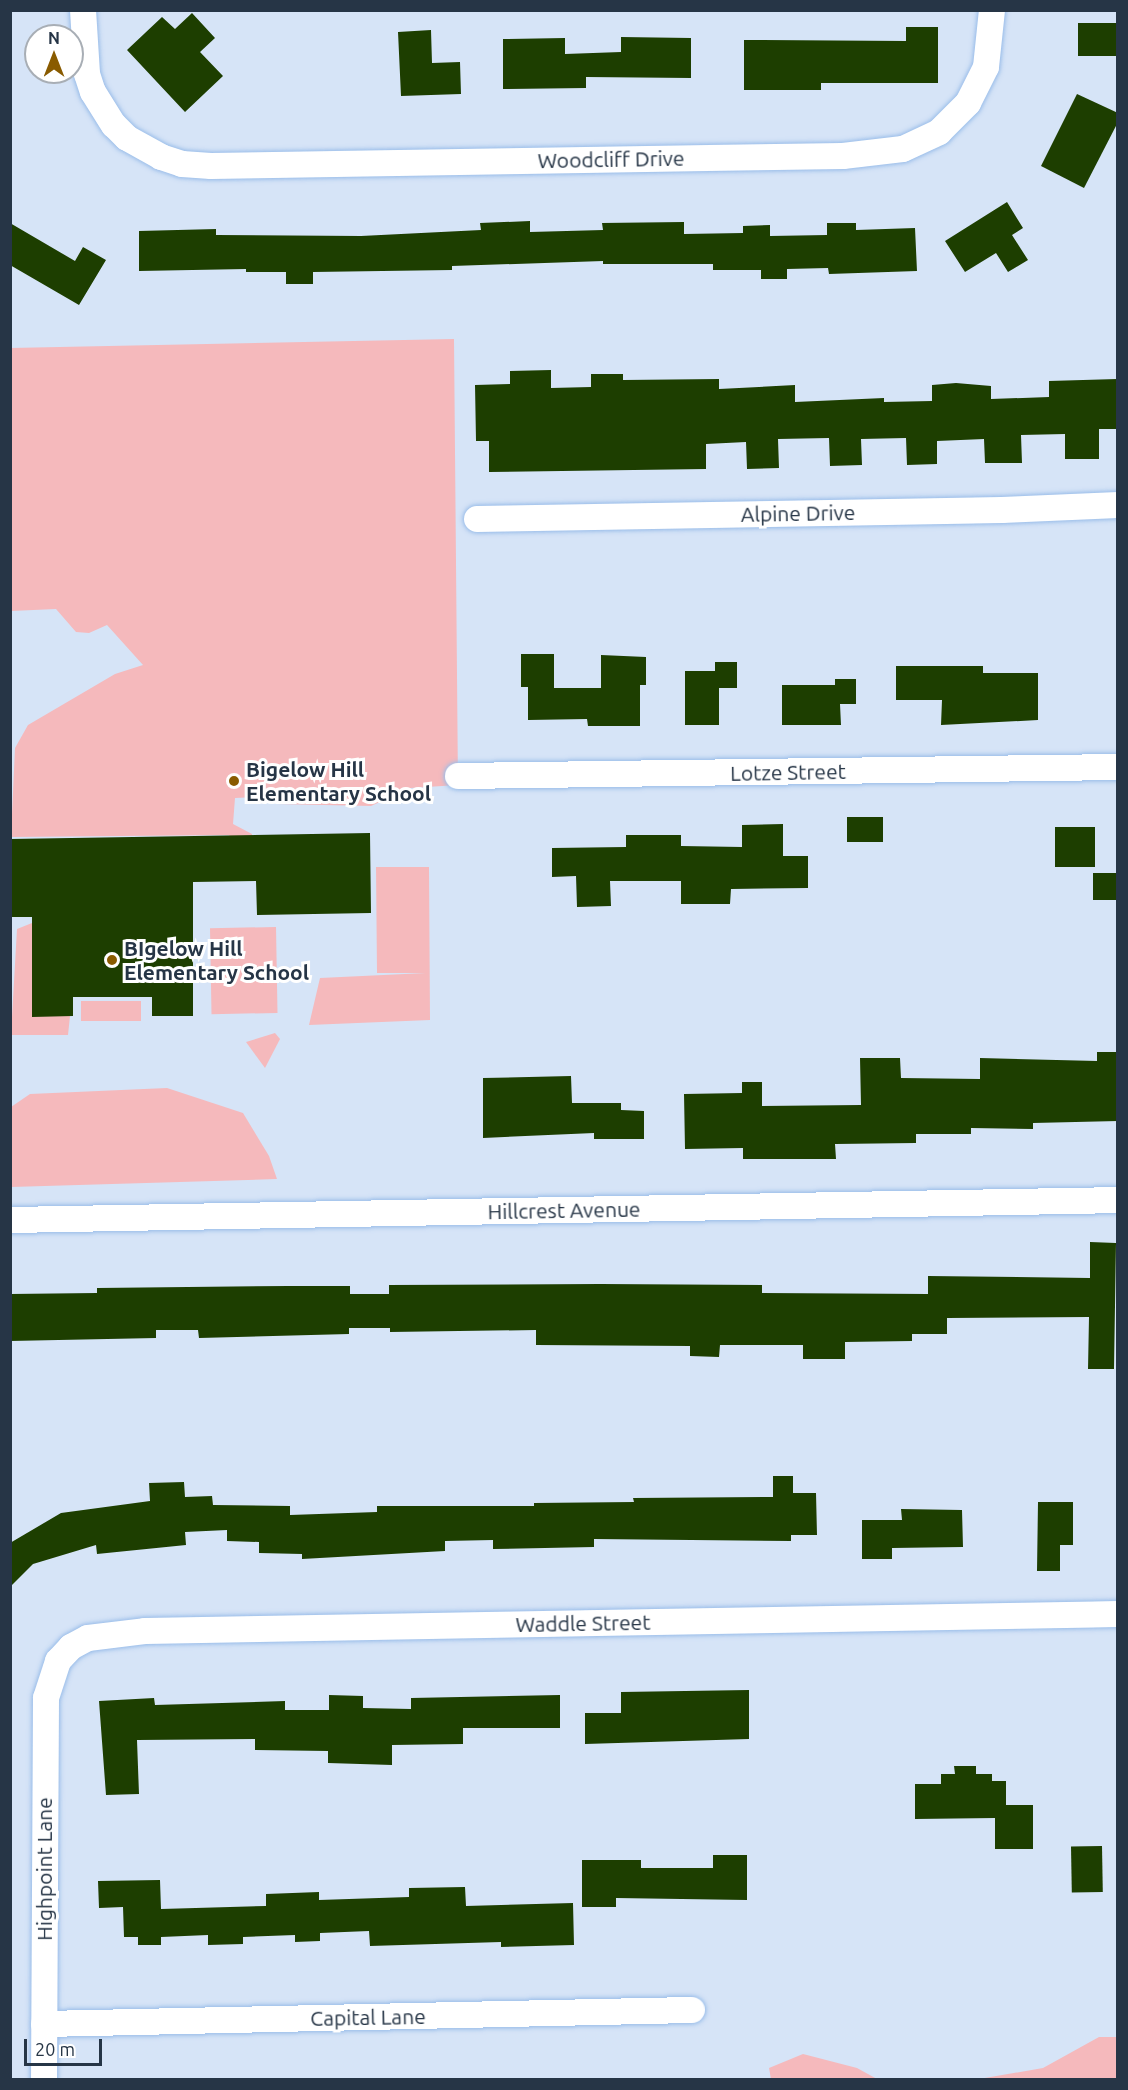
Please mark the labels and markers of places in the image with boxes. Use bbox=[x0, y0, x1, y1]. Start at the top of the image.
place label: Bigelow Hill Elementary School bbox=[246, 756, 431, 806]
marker: Bigelow Hill Elementary School bbox=[227, 774, 241, 788]
place label: BIgelow Hill Elementary School bbox=[124, 935, 309, 985]
marker: BIgelow Hill Elementary School bbox=[105, 953, 119, 967]

